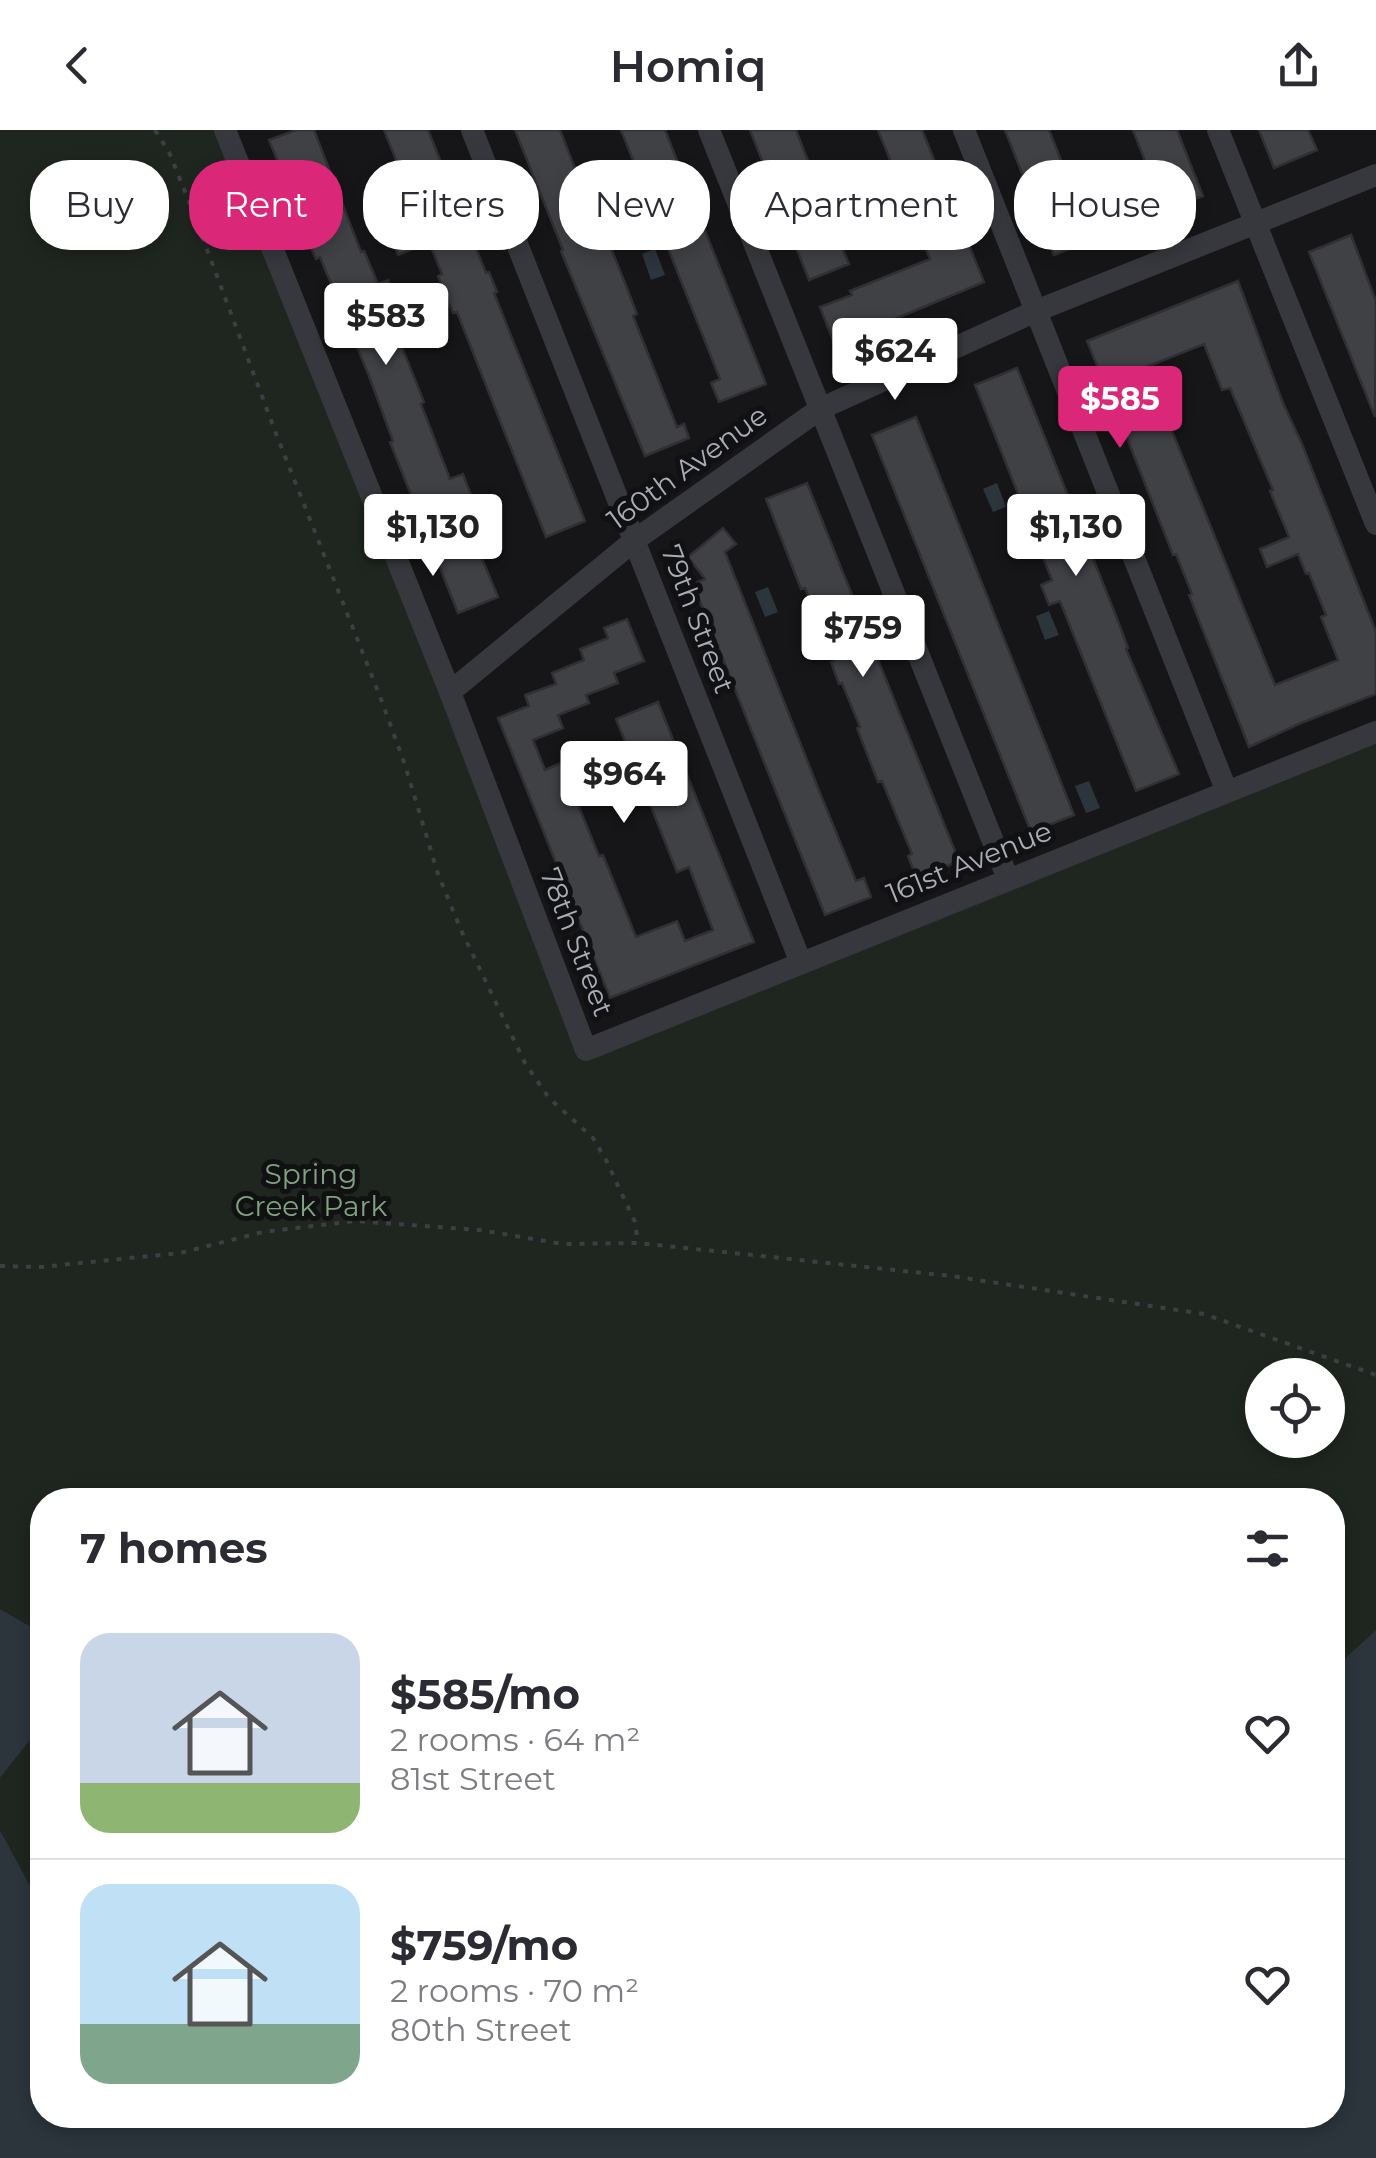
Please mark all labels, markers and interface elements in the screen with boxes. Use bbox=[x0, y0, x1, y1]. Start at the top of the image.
icon: back bbox=[50, 38, 105, 93]
text: Homiq bbox=[610, 38, 766, 93]
icon: share bbox=[1271, 38, 1326, 93]
chip: Buy bbox=[30, 160, 169, 250]
chip: Rent bbox=[189, 160, 343, 250]
chip: Filters bbox=[363, 160, 539, 250]
chip: New bbox=[559, 160, 710, 250]
chip: Apartment bbox=[730, 160, 994, 250]
chip: House bbox=[1014, 160, 1196, 250]
pin: $583 bbox=[327, 283, 445, 368]
text: $583 bbox=[346, 296, 426, 335]
pin: $624 bbox=[836, 318, 954, 403]
text: $624 bbox=[854, 331, 936, 370]
pin: $585 bbox=[1061, 366, 1179, 451]
text: $585 bbox=[1080, 379, 1160, 418]
street label: 160th Avenue bbox=[600, 398, 774, 536]
pin: $1,130 bbox=[352, 494, 514, 579]
pin: $1,130 bbox=[995, 494, 1157, 579]
text: $1,130 bbox=[386, 507, 480, 546]
text: $1,130 bbox=[1029, 507, 1123, 546]
street label: 79th Street bbox=[654, 540, 742, 698]
pin: $759 bbox=[804, 595, 922, 680]
text: $759 bbox=[824, 608, 902, 647]
pin: $964 bbox=[565, 741, 683, 826]
text: $964 bbox=[583, 754, 665, 793]
street label: 161st Avenue bbox=[881, 813, 1057, 911]
street label: 78th Street bbox=[533, 863, 621, 1021]
park label: Spring Creek Park bbox=[235, 1157, 388, 1223]
map controls bbox=[1245, 1358, 1345, 1458]
button: locate bbox=[1245, 1358, 1345, 1458]
icon: filters bbox=[1240, 1521, 1295, 1576]
text: 7 homes bbox=[80, 1522, 268, 1574]
text: $585/mo bbox=[390, 1668, 580, 1720]
icon: home bbox=[160, 1673, 280, 1793]
icon: heart bbox=[1240, 1706, 1295, 1761]
text: 2 rooms · 64 m² bbox=[390, 1720, 640, 1759]
text: 81st Street bbox=[390, 1759, 556, 1798]
text: $759/mo bbox=[390, 1919, 578, 1971]
icon: home bbox=[160, 1924, 280, 2044]
icon: heart bbox=[1240, 1957, 1295, 2012]
text: 2 rooms · 70 m² bbox=[390, 1971, 639, 2010]
text: 80th Street bbox=[390, 2010, 572, 2049]

